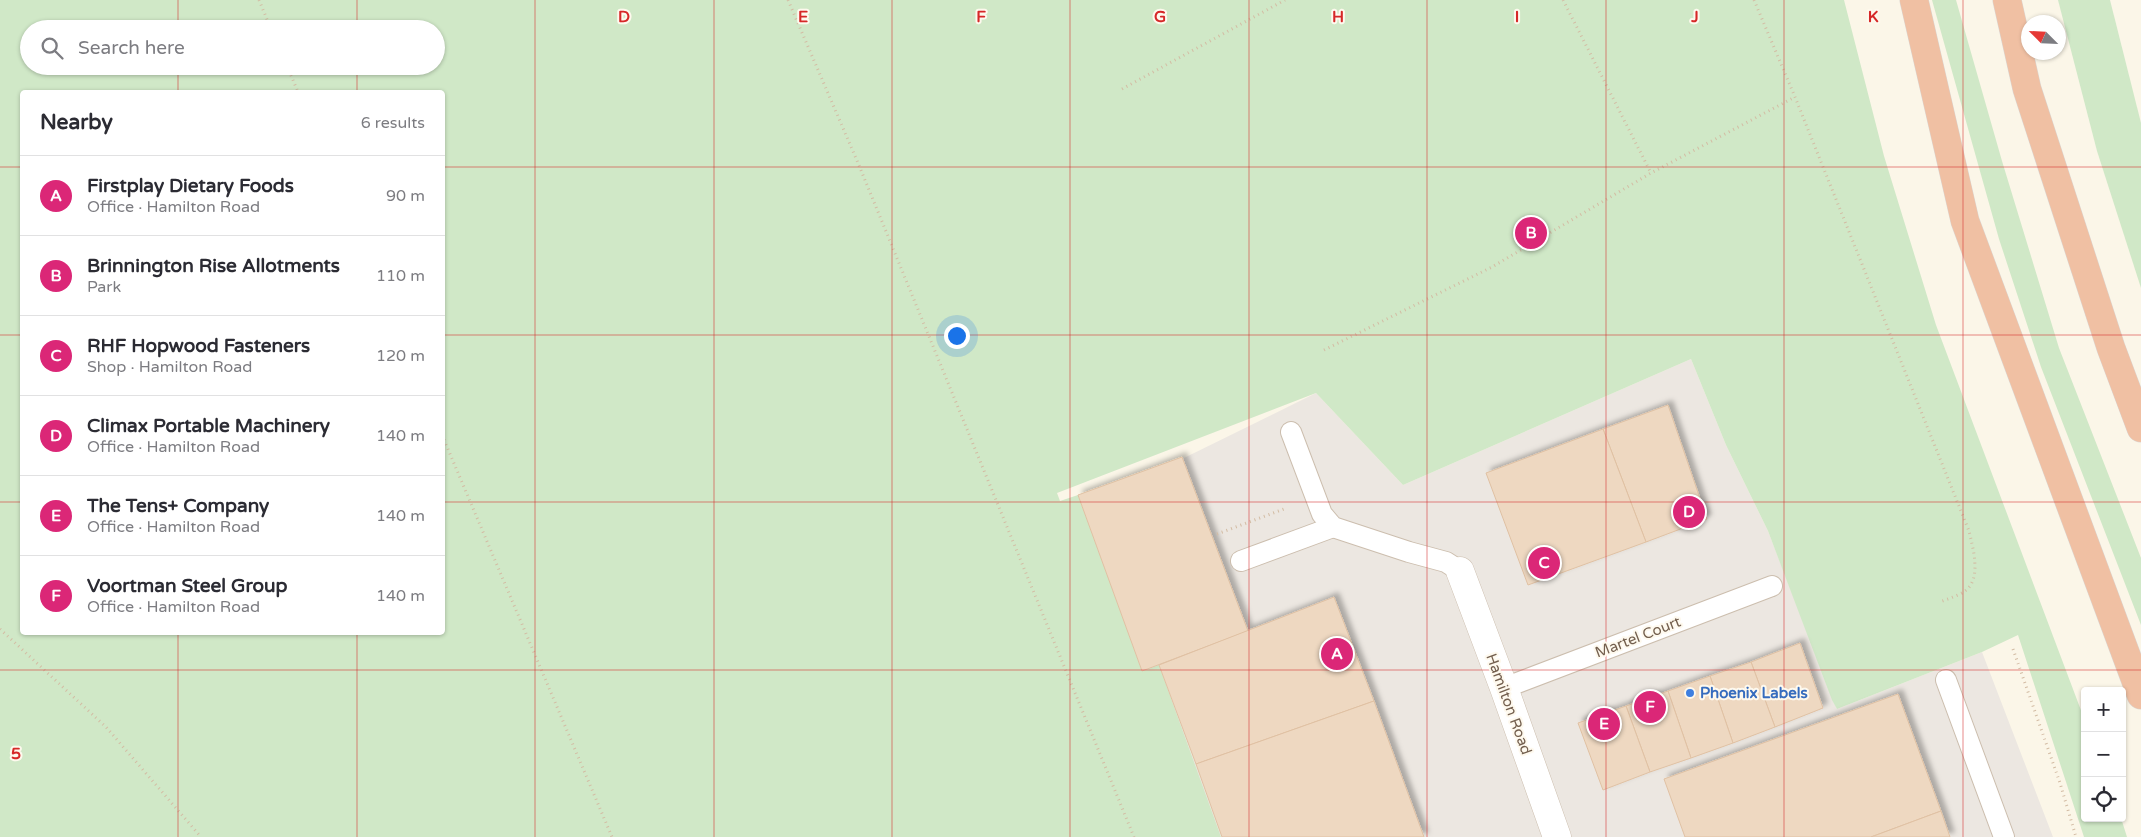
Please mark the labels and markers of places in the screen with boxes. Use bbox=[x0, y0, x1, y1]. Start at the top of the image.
pin: B bbox=[1515, 214, 1547, 252]
pin: D bbox=[1673, 493, 1705, 531]
pin: C bbox=[1528, 544, 1560, 582]
pin: A bbox=[1321, 635, 1353, 673]
place label: Phoenix Labels bbox=[1700, 684, 1808, 702]
marker: Phoenix Labels bbox=[1684, 687, 1696, 699]
pin: F bbox=[1634, 688, 1666, 726]
pin: E bbox=[1588, 705, 1620, 743]

